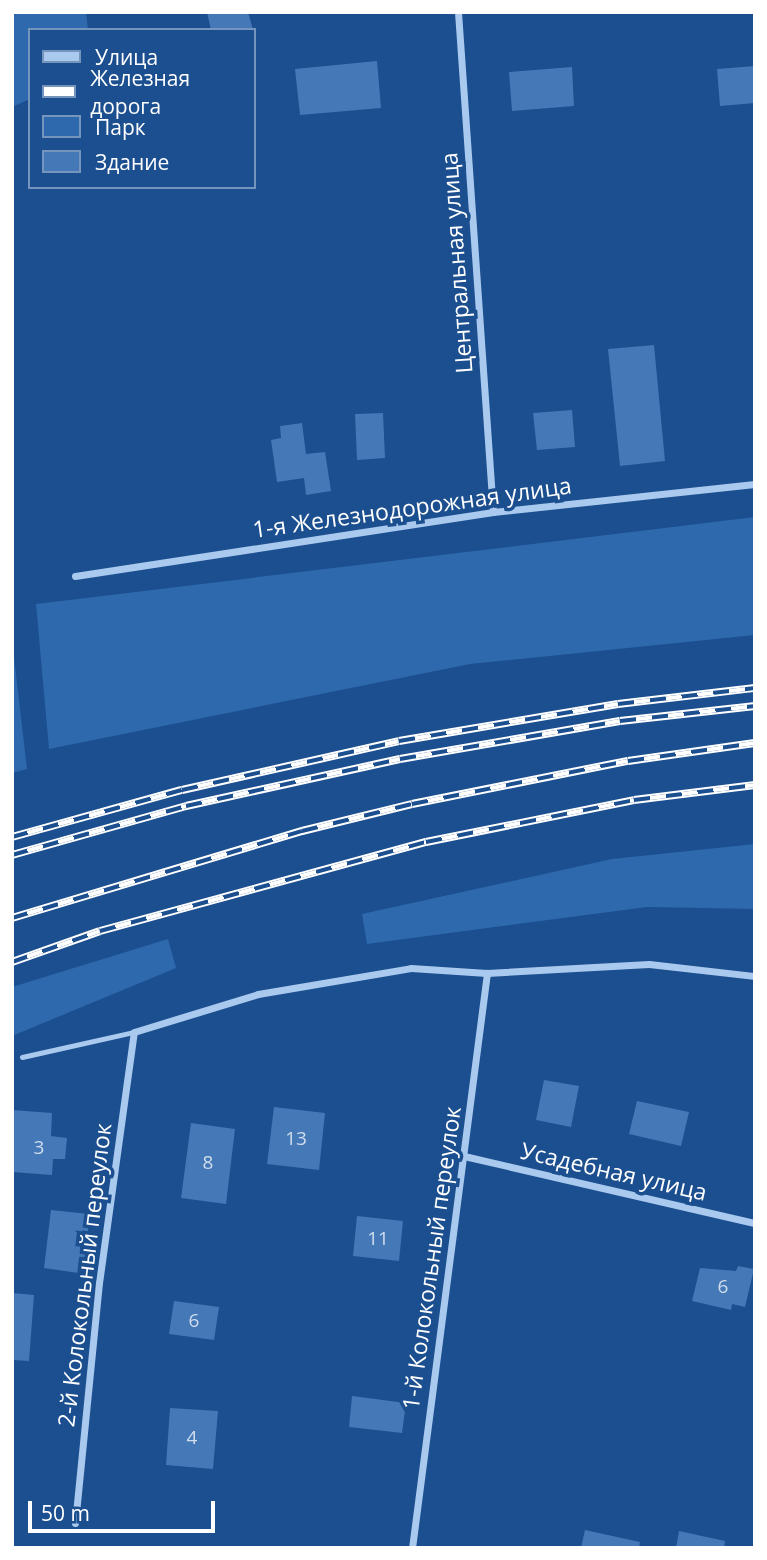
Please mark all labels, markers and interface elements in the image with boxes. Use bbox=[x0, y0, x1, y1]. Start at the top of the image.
legend bbox=[28, 28, 256, 189]
text: Улица bbox=[95, 43, 158, 71]
text: Железная дорога bbox=[90, 64, 190, 120]
text: Парк bbox=[95, 113, 146, 141]
text: Здание bbox=[95, 148, 169, 176]
street label: Центральная улица bbox=[435, 152, 477, 374]
street label: 1-я Железнодорожная улица bbox=[251, 471, 573, 543]
street label: 1-й Колокольный переулок bbox=[396, 1105, 466, 1411]
street label: 2-й Колокольный переулок bbox=[52, 1122, 116, 1428]
house number: 13 bbox=[285, 1128, 307, 1150]
street label: Усадебная улица bbox=[518, 1136, 710, 1206]
house number: 3 bbox=[34, 1137, 44, 1159]
house number: 8 bbox=[203, 1152, 213, 1174]
house number: 11 bbox=[367, 1228, 389, 1250]
house number: 6 bbox=[718, 1276, 728, 1298]
house number: 6 bbox=[189, 1310, 199, 1332]
house number: 4 bbox=[187, 1427, 197, 1449]
scale bar bbox=[32, 1486, 219, 1530]
text: 50 m bbox=[41, 1499, 90, 1527]

